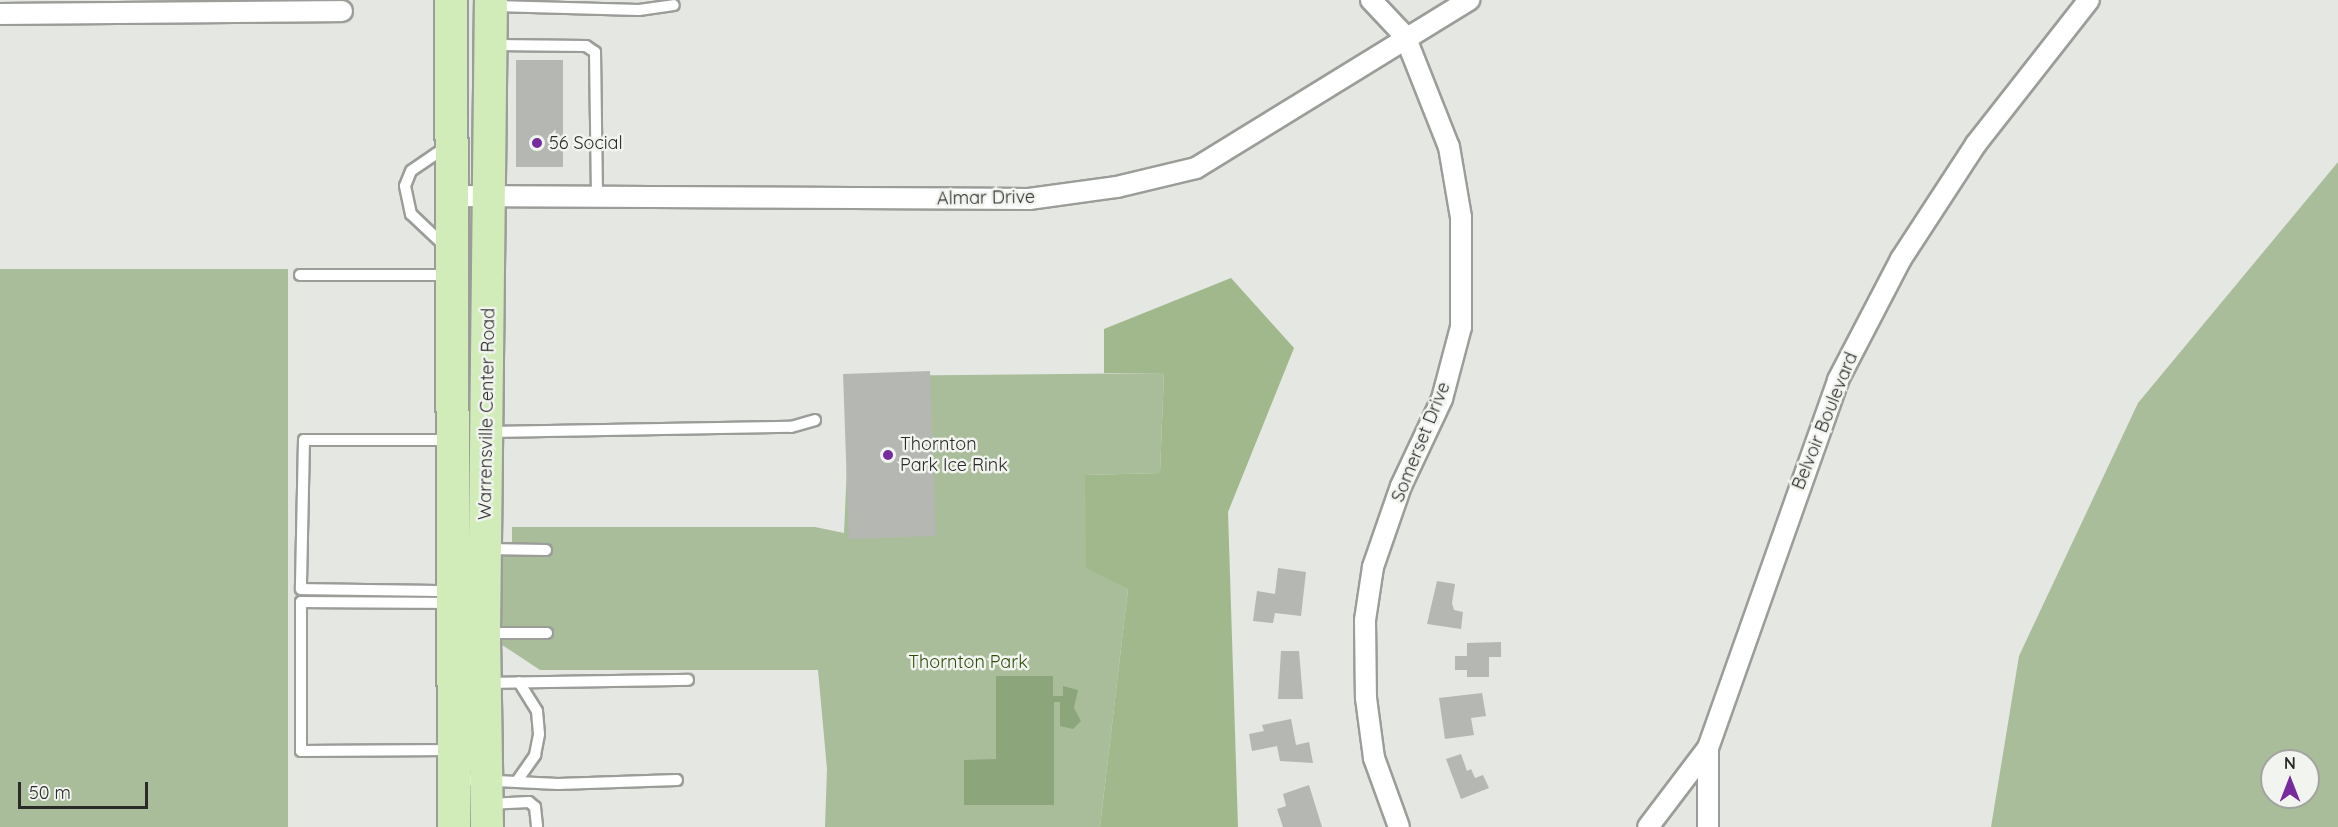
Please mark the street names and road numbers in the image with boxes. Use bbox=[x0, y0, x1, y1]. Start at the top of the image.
street label: Almar Drive bbox=[937, 186, 1035, 210]
street label: Warrensville Center Road bbox=[474, 308, 500, 520]
street label: Belvoir Boulevard bbox=[1788, 349, 1862, 493]
street label: Somerset Drive bbox=[1387, 379, 1455, 505]

